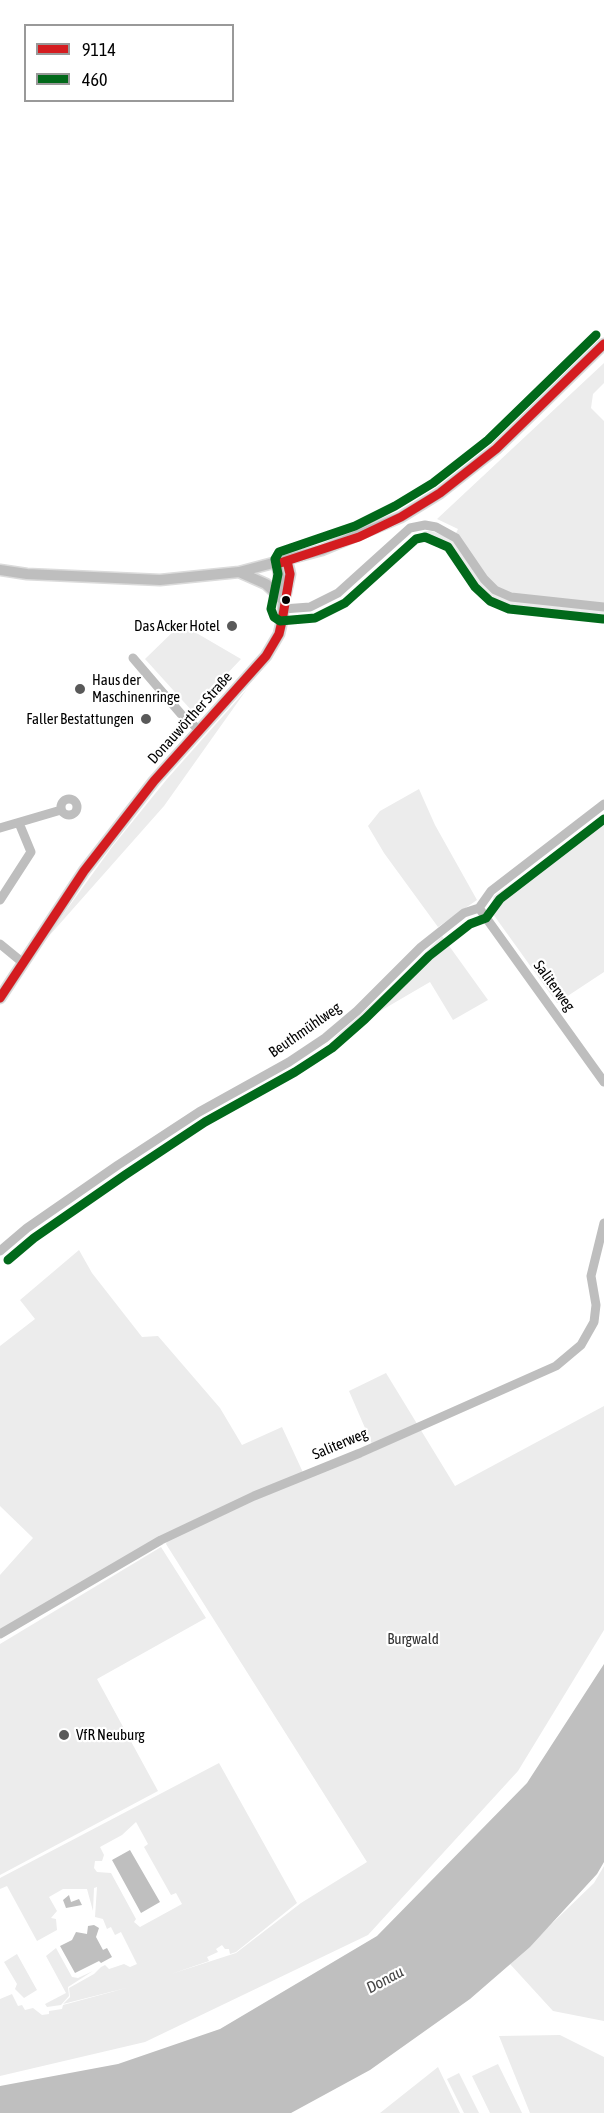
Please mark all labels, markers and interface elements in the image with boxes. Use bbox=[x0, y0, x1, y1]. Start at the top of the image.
legend bbox=[24, 24, 234, 102]
text: 9114 bbox=[82, 39, 116, 60]
text: 460 bbox=[82, 69, 107, 90]
unlabelled marker bbox=[280, 594, 292, 606]
place label: Das Acker Hotel bbox=[134, 617, 220, 635]
marker: Das Acker Hotel bbox=[225, 619, 239, 633]
street label: Donauwörther Straße bbox=[144, 668, 236, 768]
place label: Haus der Maschinenringe bbox=[92, 671, 180, 706]
marker: Haus der Maschinenringe bbox=[73, 682, 87, 696]
place label: Faller Bestattungen bbox=[26, 710, 134, 728]
marker: Faller Bestattungen bbox=[139, 712, 153, 726]
street label: Saliterweg bbox=[530, 957, 578, 1015]
street label: Beuthmühlweg bbox=[265, 999, 345, 1061]
street label: Saliterweg bbox=[310, 1424, 370, 1464]
park label: Burgwald bbox=[387, 1630, 439, 1648]
place label: VfR Neuburg bbox=[76, 1726, 145, 1744]
marker: VfR Neuburg bbox=[57, 1728, 71, 1742]
water label: Donau bbox=[363, 1962, 407, 1998]

